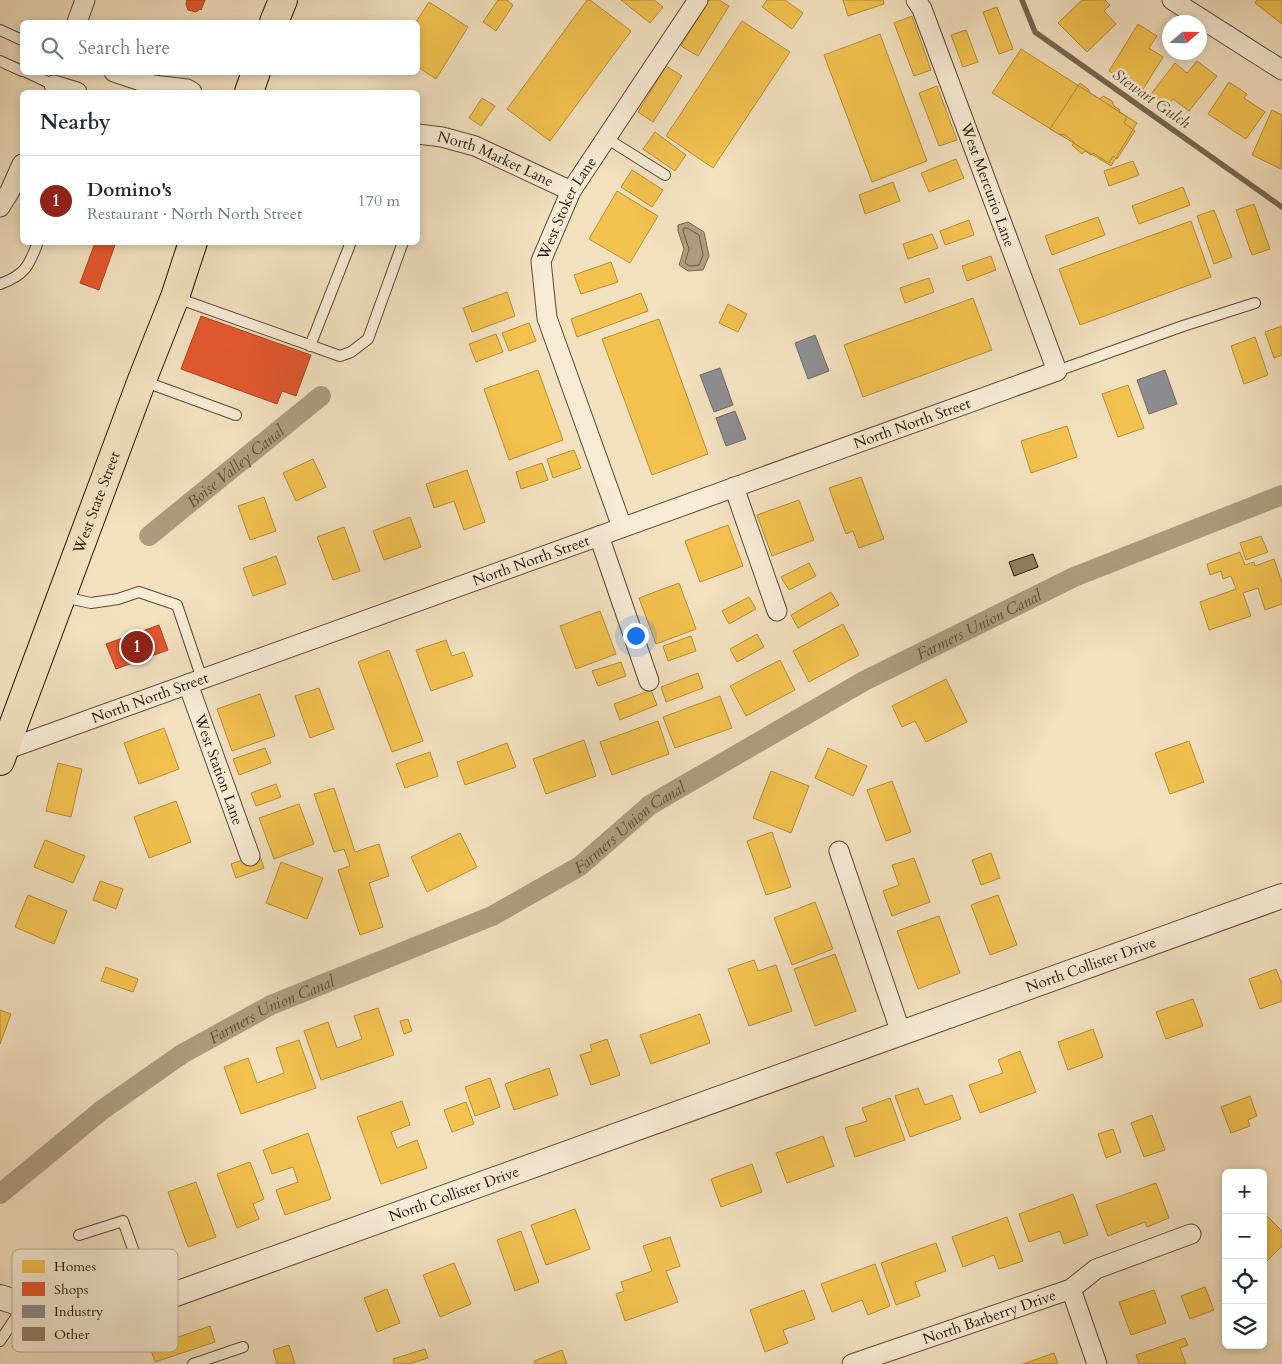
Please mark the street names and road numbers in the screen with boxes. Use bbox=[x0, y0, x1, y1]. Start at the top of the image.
street label: West Mercurio Lane bbox=[956, 119, 1020, 250]
street label: North Market Lane bbox=[435, 126, 557, 191]
street label: West Stoker Lane bbox=[532, 153, 601, 264]
street label: North North Street bbox=[851, 393, 973, 454]
street label: West State Street bbox=[68, 448, 125, 557]
street label: North North Street bbox=[470, 530, 592, 591]
street label: North North Street bbox=[89, 667, 211, 728]
street label: West Station Lane bbox=[189, 710, 248, 828]
street label: North Collister Drive bbox=[1023, 932, 1159, 997]
street label: North Collister Drive bbox=[386, 1161, 522, 1227]
street label: North Barberry Drive bbox=[920, 1285, 1059, 1349]

